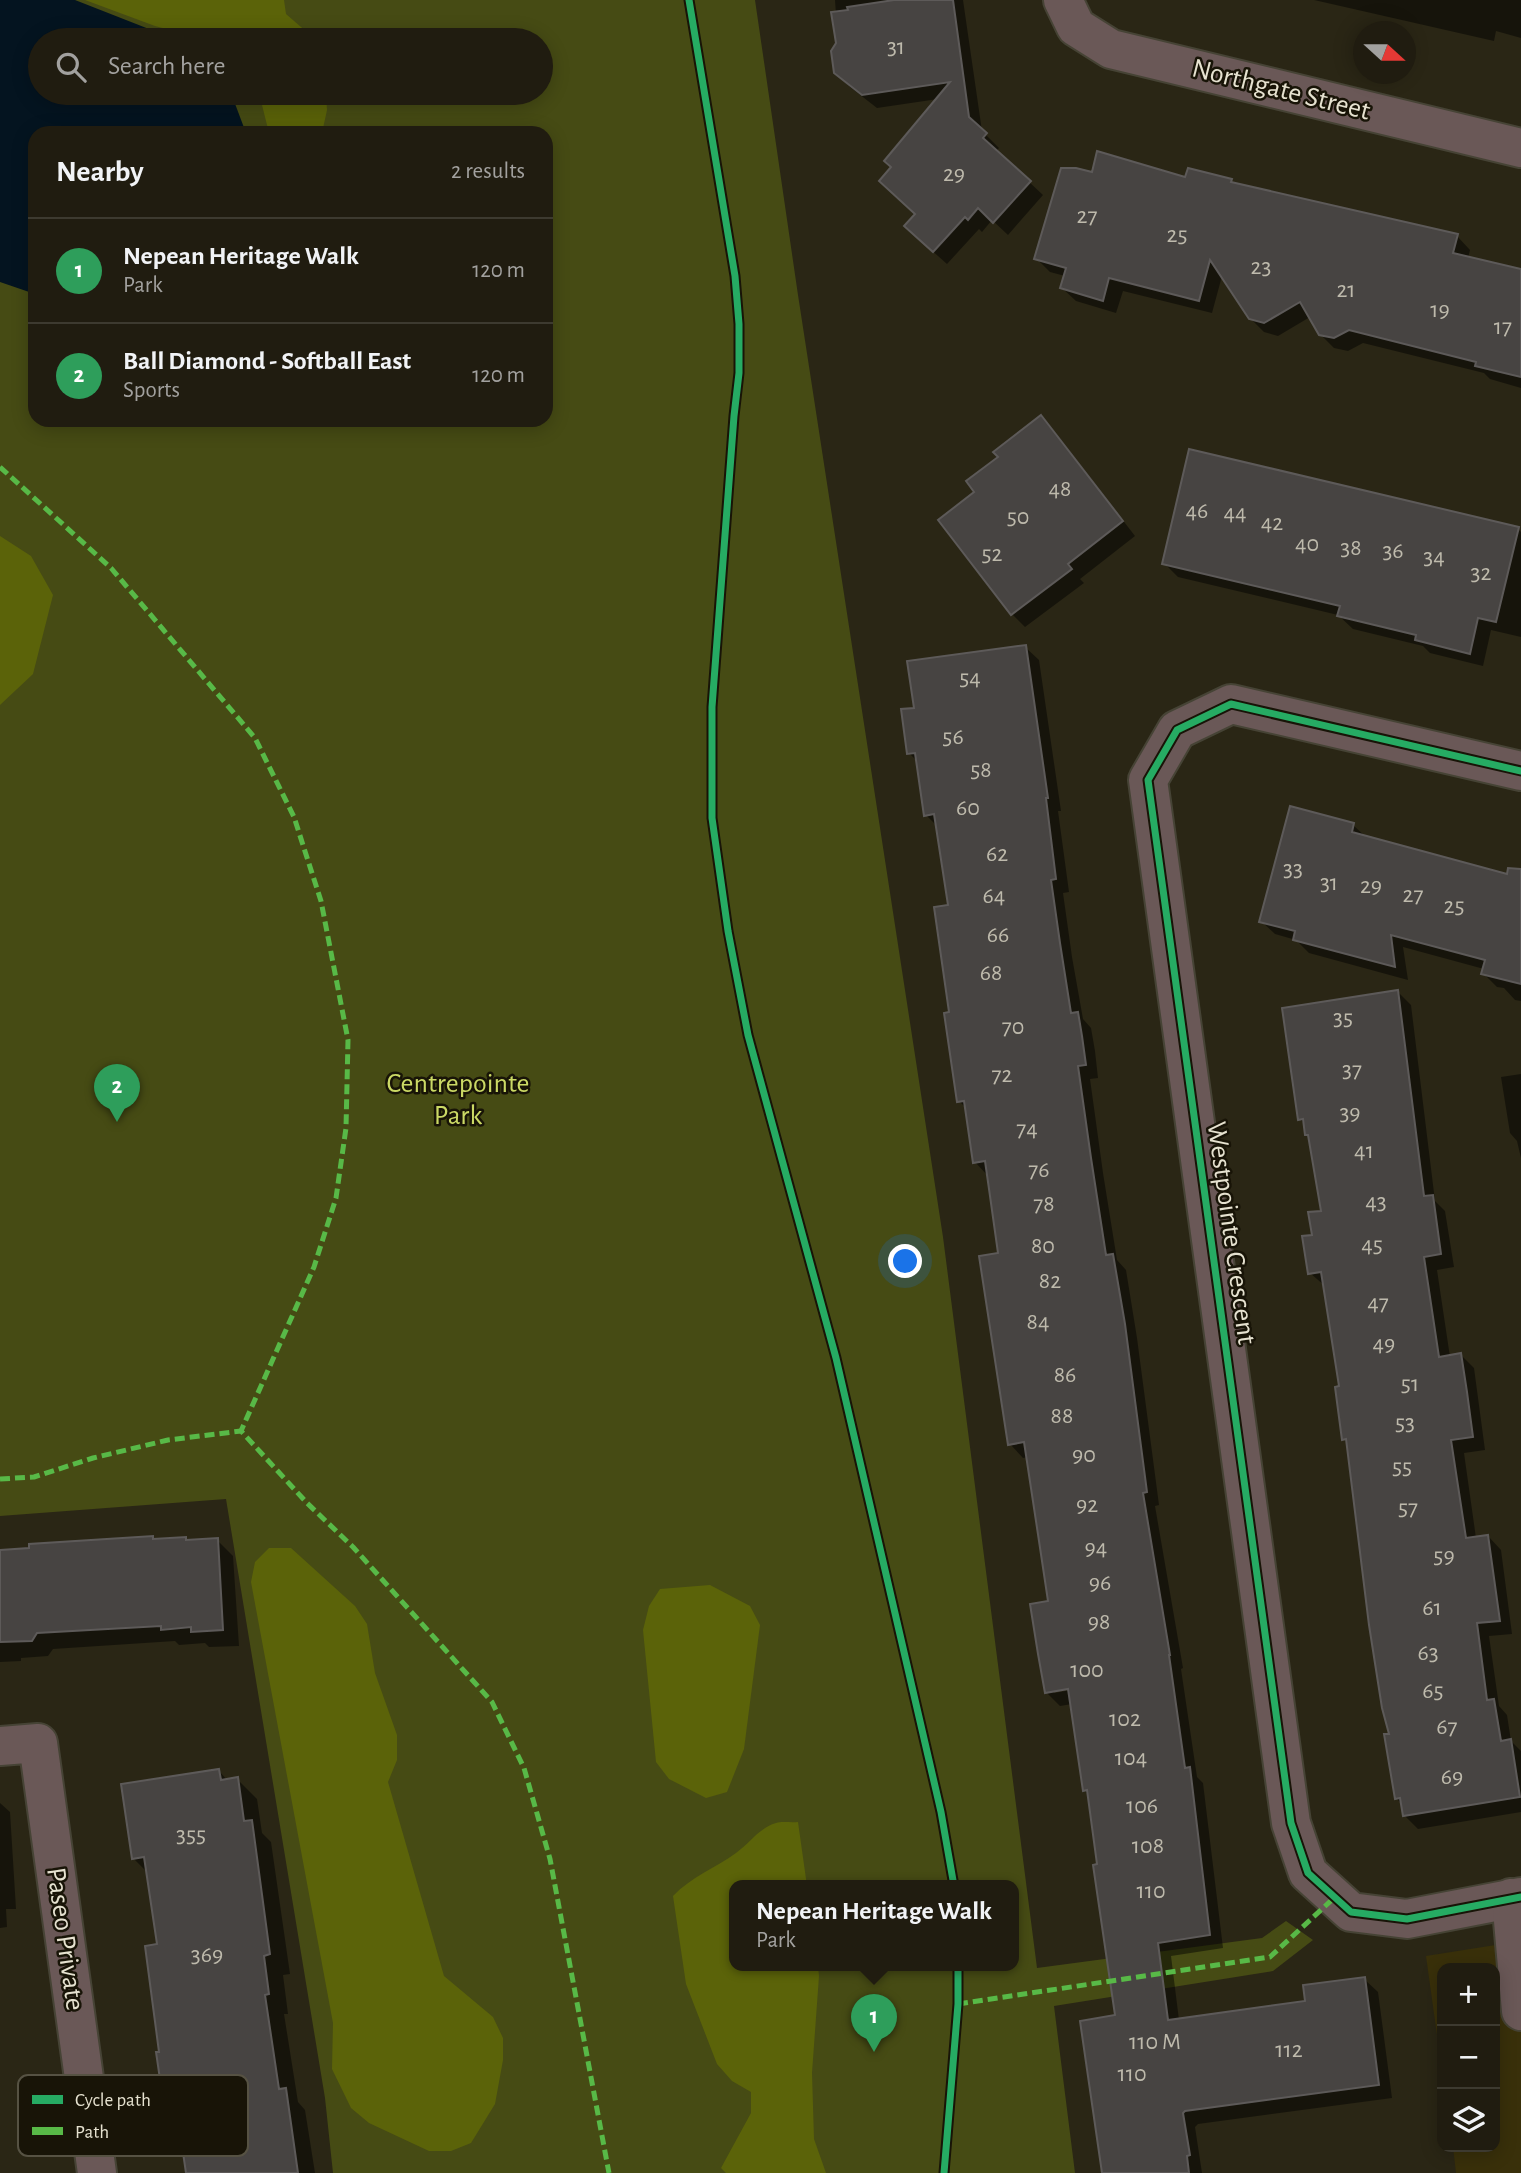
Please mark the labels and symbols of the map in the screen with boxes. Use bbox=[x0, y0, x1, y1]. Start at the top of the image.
north arrow bbox=[1353, 21, 1416, 84]
house number: 31 bbox=[887, 35, 905, 59]
street label: Northgate Street bbox=[1189, 54, 1373, 126]
house number: 29 bbox=[943, 162, 965, 186]
house number: 27 bbox=[1077, 204, 1097, 228]
house number: 25 bbox=[1167, 223, 1187, 247]
house number: 23 bbox=[1251, 255, 1271, 279]
house number: 21 bbox=[1336, 278, 1356, 302]
house number: 19 bbox=[1430, 298, 1450, 322]
house number: 17 bbox=[1494, 315, 1512, 339]
house number: 48 bbox=[1049, 477, 1071, 501]
house number: 46 bbox=[1186, 499, 1208, 523]
house number: 44 bbox=[1223, 501, 1247, 525]
house number: 50 bbox=[1007, 505, 1029, 529]
house number: 42 bbox=[1261, 511, 1283, 535]
house number: 40 bbox=[1295, 532, 1319, 556]
house number: 38 bbox=[1340, 536, 1362, 560]
house number: 36 bbox=[1382, 539, 1404, 563]
house number: 52 bbox=[982, 542, 1003, 566]
house number: 34 bbox=[1423, 545, 1445, 569]
house number: 32 bbox=[1471, 561, 1491, 585]
house number: 54 bbox=[959, 666, 981, 690]
house number: 56 bbox=[942, 725, 964, 749]
house number: 58 bbox=[970, 758, 992, 782]
house number: 60 bbox=[956, 796, 980, 820]
house number: 62 bbox=[986, 842, 1008, 866]
house number: 33 bbox=[1283, 857, 1303, 881]
house number: 31 bbox=[1320, 871, 1338, 895]
house number: 29 bbox=[1360, 874, 1382, 898]
house number: 27 bbox=[1403, 883, 1423, 907]
house number: 64 bbox=[983, 884, 1005, 908]
house number: 25 bbox=[1444, 894, 1464, 918]
house number: 66 bbox=[987, 923, 1009, 947]
house number: 68 bbox=[980, 961, 1002, 985]
house number: 35 bbox=[1333, 1006, 1353, 1030]
house number: 70 bbox=[1002, 1015, 1024, 1039]
house number: 37 bbox=[1342, 1058, 1362, 1082]
house number: 72 bbox=[992, 1063, 1013, 1087]
pin: 2 bbox=[94, 1064, 140, 1122]
park label: Centrepointe Park bbox=[387, 1070, 529, 1130]
house number: 39 bbox=[1339, 1101, 1361, 1125]
house number: 74 bbox=[1016, 1117, 1038, 1141]
street label: Westpointe Crescent bbox=[1202, 1120, 1261, 1346]
house number: 41 bbox=[1354, 1139, 1374, 1163]
house number: 76 bbox=[1028, 1158, 1050, 1182]
house number: 43 bbox=[1365, 1190, 1387, 1214]
house number: 78 bbox=[1033, 1192, 1055, 1216]
house number: 45 bbox=[1361, 1233, 1383, 1257]
house number: 80 bbox=[1031, 1234, 1055, 1258]
your location bbox=[888, 1244, 922, 1278]
house number: 82 bbox=[1039, 1269, 1061, 1293]
house number: 47 bbox=[1367, 1291, 1389, 1315]
house number: 84 bbox=[1027, 1310, 1049, 1334]
house number: 49 bbox=[1373, 1332, 1395, 1356]
house number: 86 bbox=[1054, 1363, 1076, 1387]
house number: 51 bbox=[1401, 1372, 1419, 1396]
house number: 88 bbox=[1051, 1404, 1073, 1428]
house number: 53 bbox=[1395, 1411, 1415, 1435]
house number: 90 bbox=[1072, 1443, 1096, 1467]
house number: 55 bbox=[1392, 1455, 1412, 1479]
house number: 92 bbox=[1076, 1493, 1098, 1517]
house number: 57 bbox=[1398, 1496, 1418, 1520]
house number: 94 bbox=[1085, 1536, 1107, 1560]
house number: 59 bbox=[1433, 1544, 1455, 1568]
house number: 96 bbox=[1089, 1571, 1111, 1595]
house number: 61 bbox=[1422, 1596, 1442, 1620]
house number: 98 bbox=[1088, 1610, 1110, 1634]
house number: 63 bbox=[1417, 1641, 1439, 1665]
house number: 100 bbox=[1070, 1658, 1104, 1682]
house number: 65 bbox=[1422, 1679, 1444, 1703]
house number: 102 bbox=[1109, 1707, 1141, 1731]
house number: 67 bbox=[1436, 1715, 1458, 1739]
house number: 104 bbox=[1115, 1746, 1147, 1770]
house number: 69 bbox=[1441, 1765, 1463, 1789]
house number: 106 bbox=[1126, 1794, 1158, 1818]
house number: 355 bbox=[176, 1823, 206, 1847]
house number: 108 bbox=[1132, 1834, 1164, 1858]
street label: Paseo Private bbox=[41, 1866, 89, 2012]
house number: 110 bbox=[1136, 1879, 1166, 1903]
house number: 369 bbox=[191, 1943, 223, 1967]
pin: 1 bbox=[851, 1994, 897, 2052]
house number: 110 M bbox=[1129, 2030, 1181, 2054]
house number: 112 bbox=[1275, 2038, 1303, 2062]
house number: 110 bbox=[1117, 2062, 1147, 2086]
legend bbox=[18, 2075, 248, 2156]
text: Cycle path bbox=[75, 2091, 151, 2110]
text: Path bbox=[75, 2123, 109, 2142]

